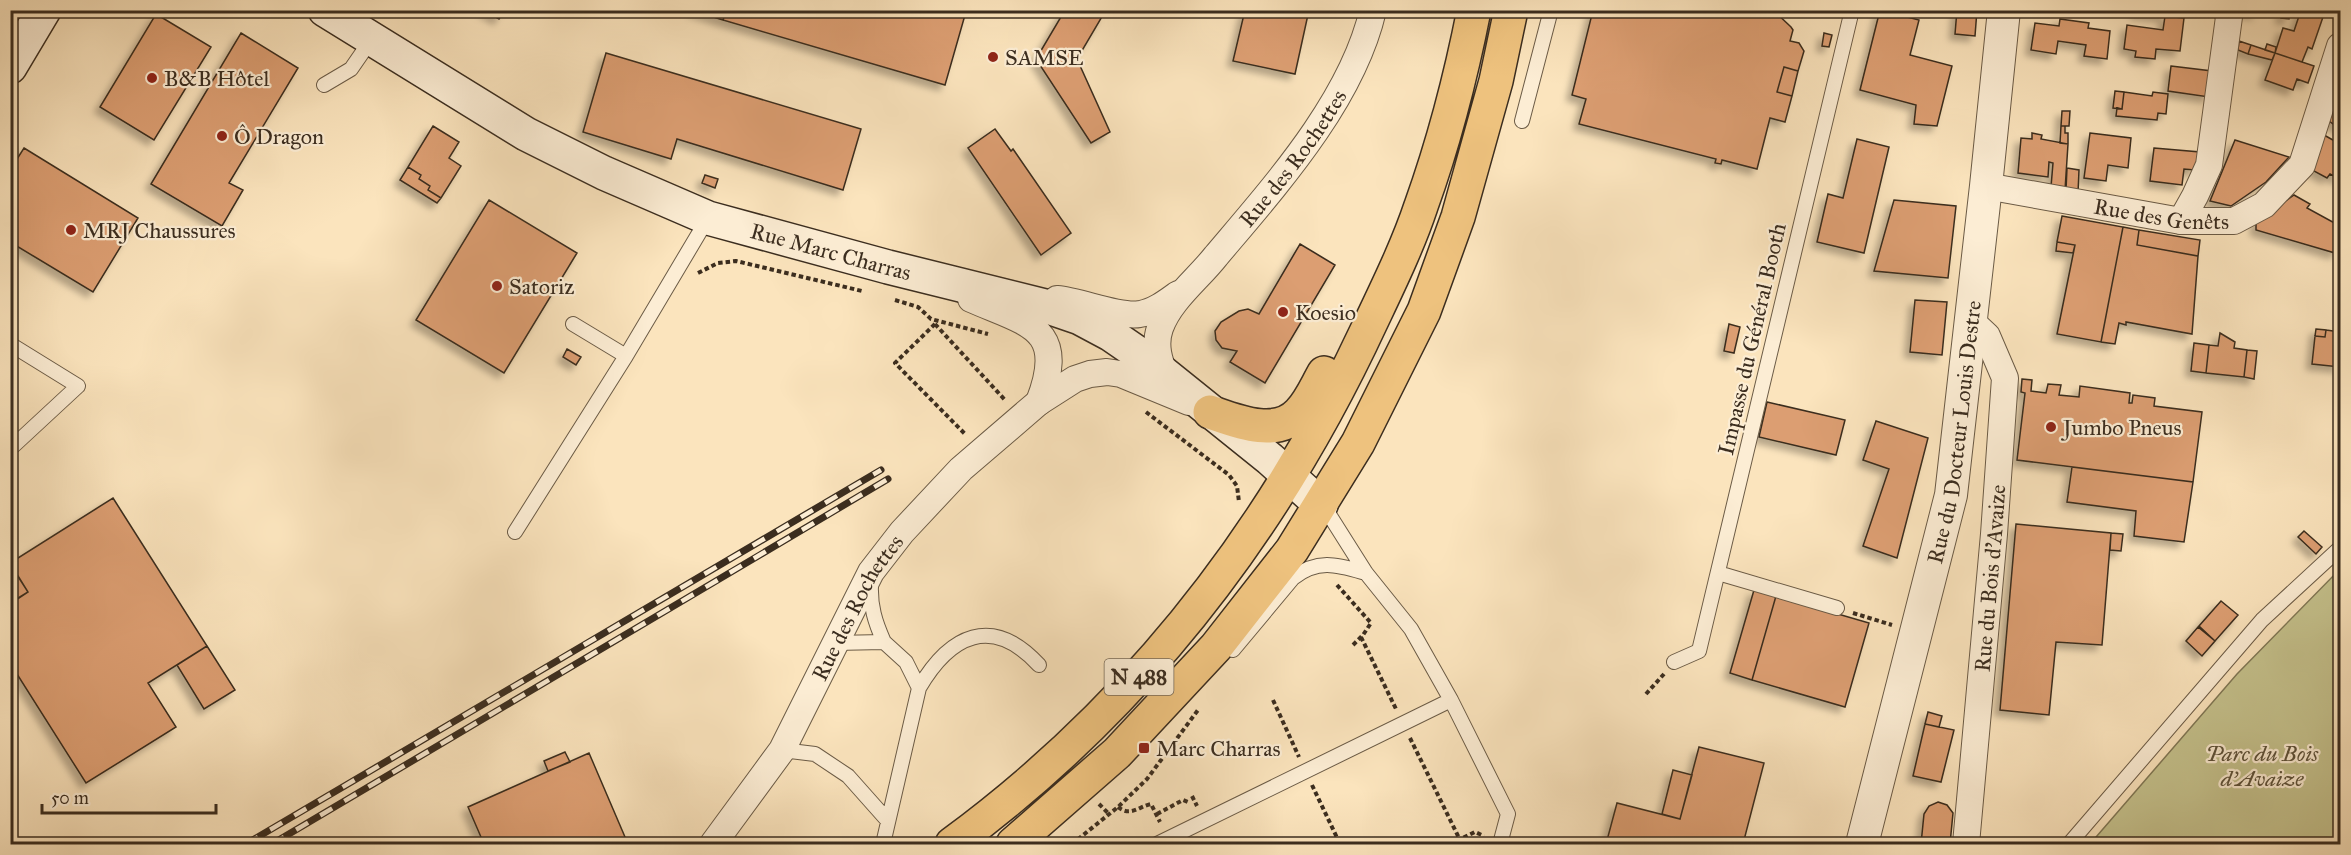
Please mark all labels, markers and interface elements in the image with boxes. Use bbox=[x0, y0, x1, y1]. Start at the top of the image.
place label: SAMSE bbox=[1005, 44, 1084, 71]
marker: SAMSE bbox=[986, 50, 1000, 64]
place label: B&B Hôtel bbox=[164, 65, 269, 92]
marker: B&B Hôtel bbox=[145, 71, 159, 85]
street label: Rue des Rochettes bbox=[1233, 85, 1352, 232]
place label: Ô Dragon bbox=[234, 123, 324, 150]
marker: Ô Dragon bbox=[215, 129, 229, 143]
street label: Rue des Genêts bbox=[2092, 192, 2229, 235]
place label: MRJ Chaussures bbox=[83, 217, 236, 244]
street label: Rue Marc Charras bbox=[747, 217, 914, 286]
street label: Impasse du Général Booth bbox=[1712, 220, 1792, 458]
marker: MRJ Chaussures bbox=[64, 223, 78, 237]
place label: Satoriz bbox=[509, 273, 574, 300]
marker: Satoriz bbox=[490, 279, 504, 293]
place label: Koesio bbox=[1295, 299, 1356, 326]
street label: Rue du Docteur Louis Destre bbox=[1921, 299, 1986, 566]
marker: Koesio bbox=[1276, 305, 1290, 319]
place label: Jumbo Pneus bbox=[2061, 414, 2181, 441]
marker: Jumbo Pneus bbox=[2044, 420, 2058, 434]
street label: Rue du Bois d'Avaize bbox=[1968, 483, 2011, 673]
street label: Rue des Rochettes bbox=[805, 529, 909, 685]
road number: N 488 bbox=[1104, 659, 1174, 695]
place label: Marc Charras bbox=[1156, 735, 1280, 762]
park label: Parc du Bois d'Avaize bbox=[2206, 740, 2319, 792]
marker: Marc Charras bbox=[1137, 741, 1151, 755]
scale bar bbox=[42, 777, 216, 815]
text: 50 m bbox=[51, 787, 89, 809]

